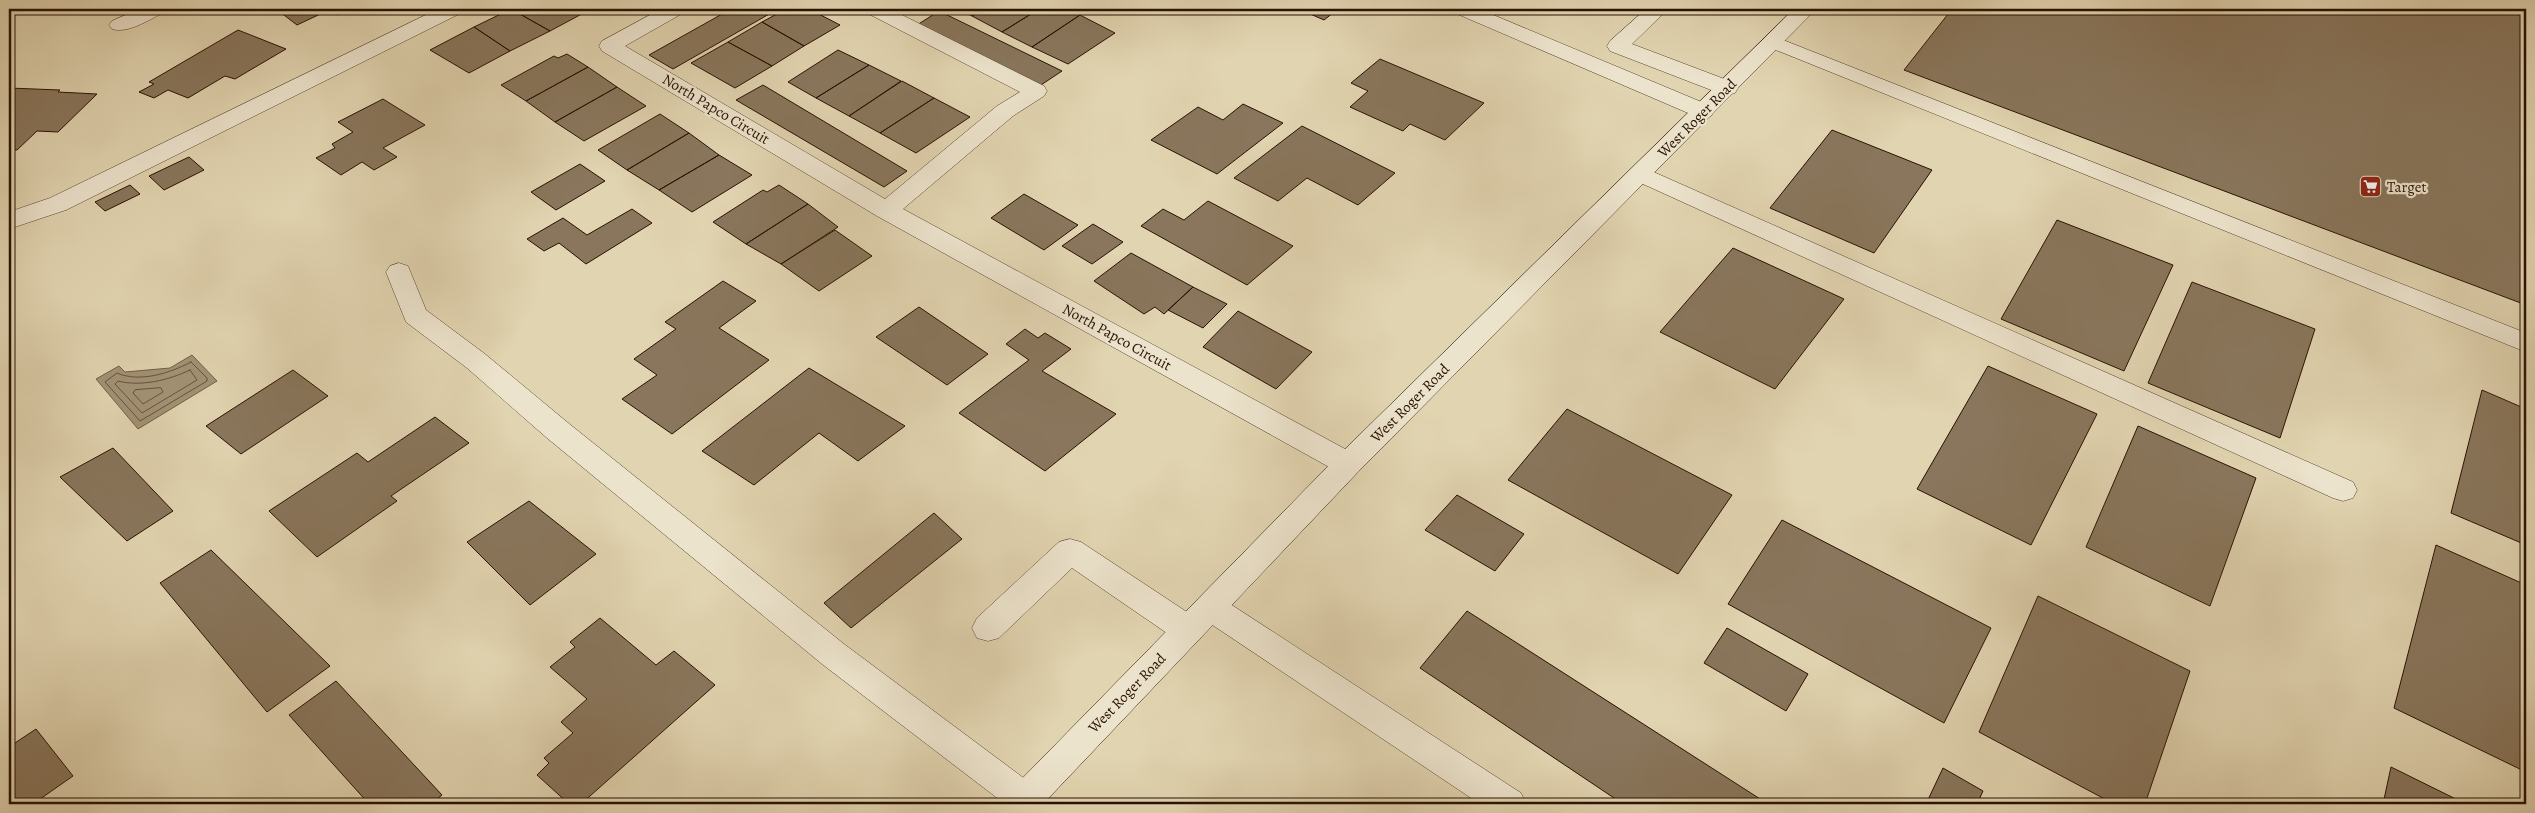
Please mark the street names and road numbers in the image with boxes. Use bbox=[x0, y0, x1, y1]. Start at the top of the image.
street label: North Papco Circuit bbox=[659, 69, 773, 149]
street label: West Roger Road bbox=[1652, 74, 1741, 163]
street label: North Papco Circuit bbox=[1059, 299, 1175, 375]
street label: West Roger Road bbox=[1365, 359, 1454, 448]
street label: West Roger Road bbox=[1083, 648, 1171, 738]

